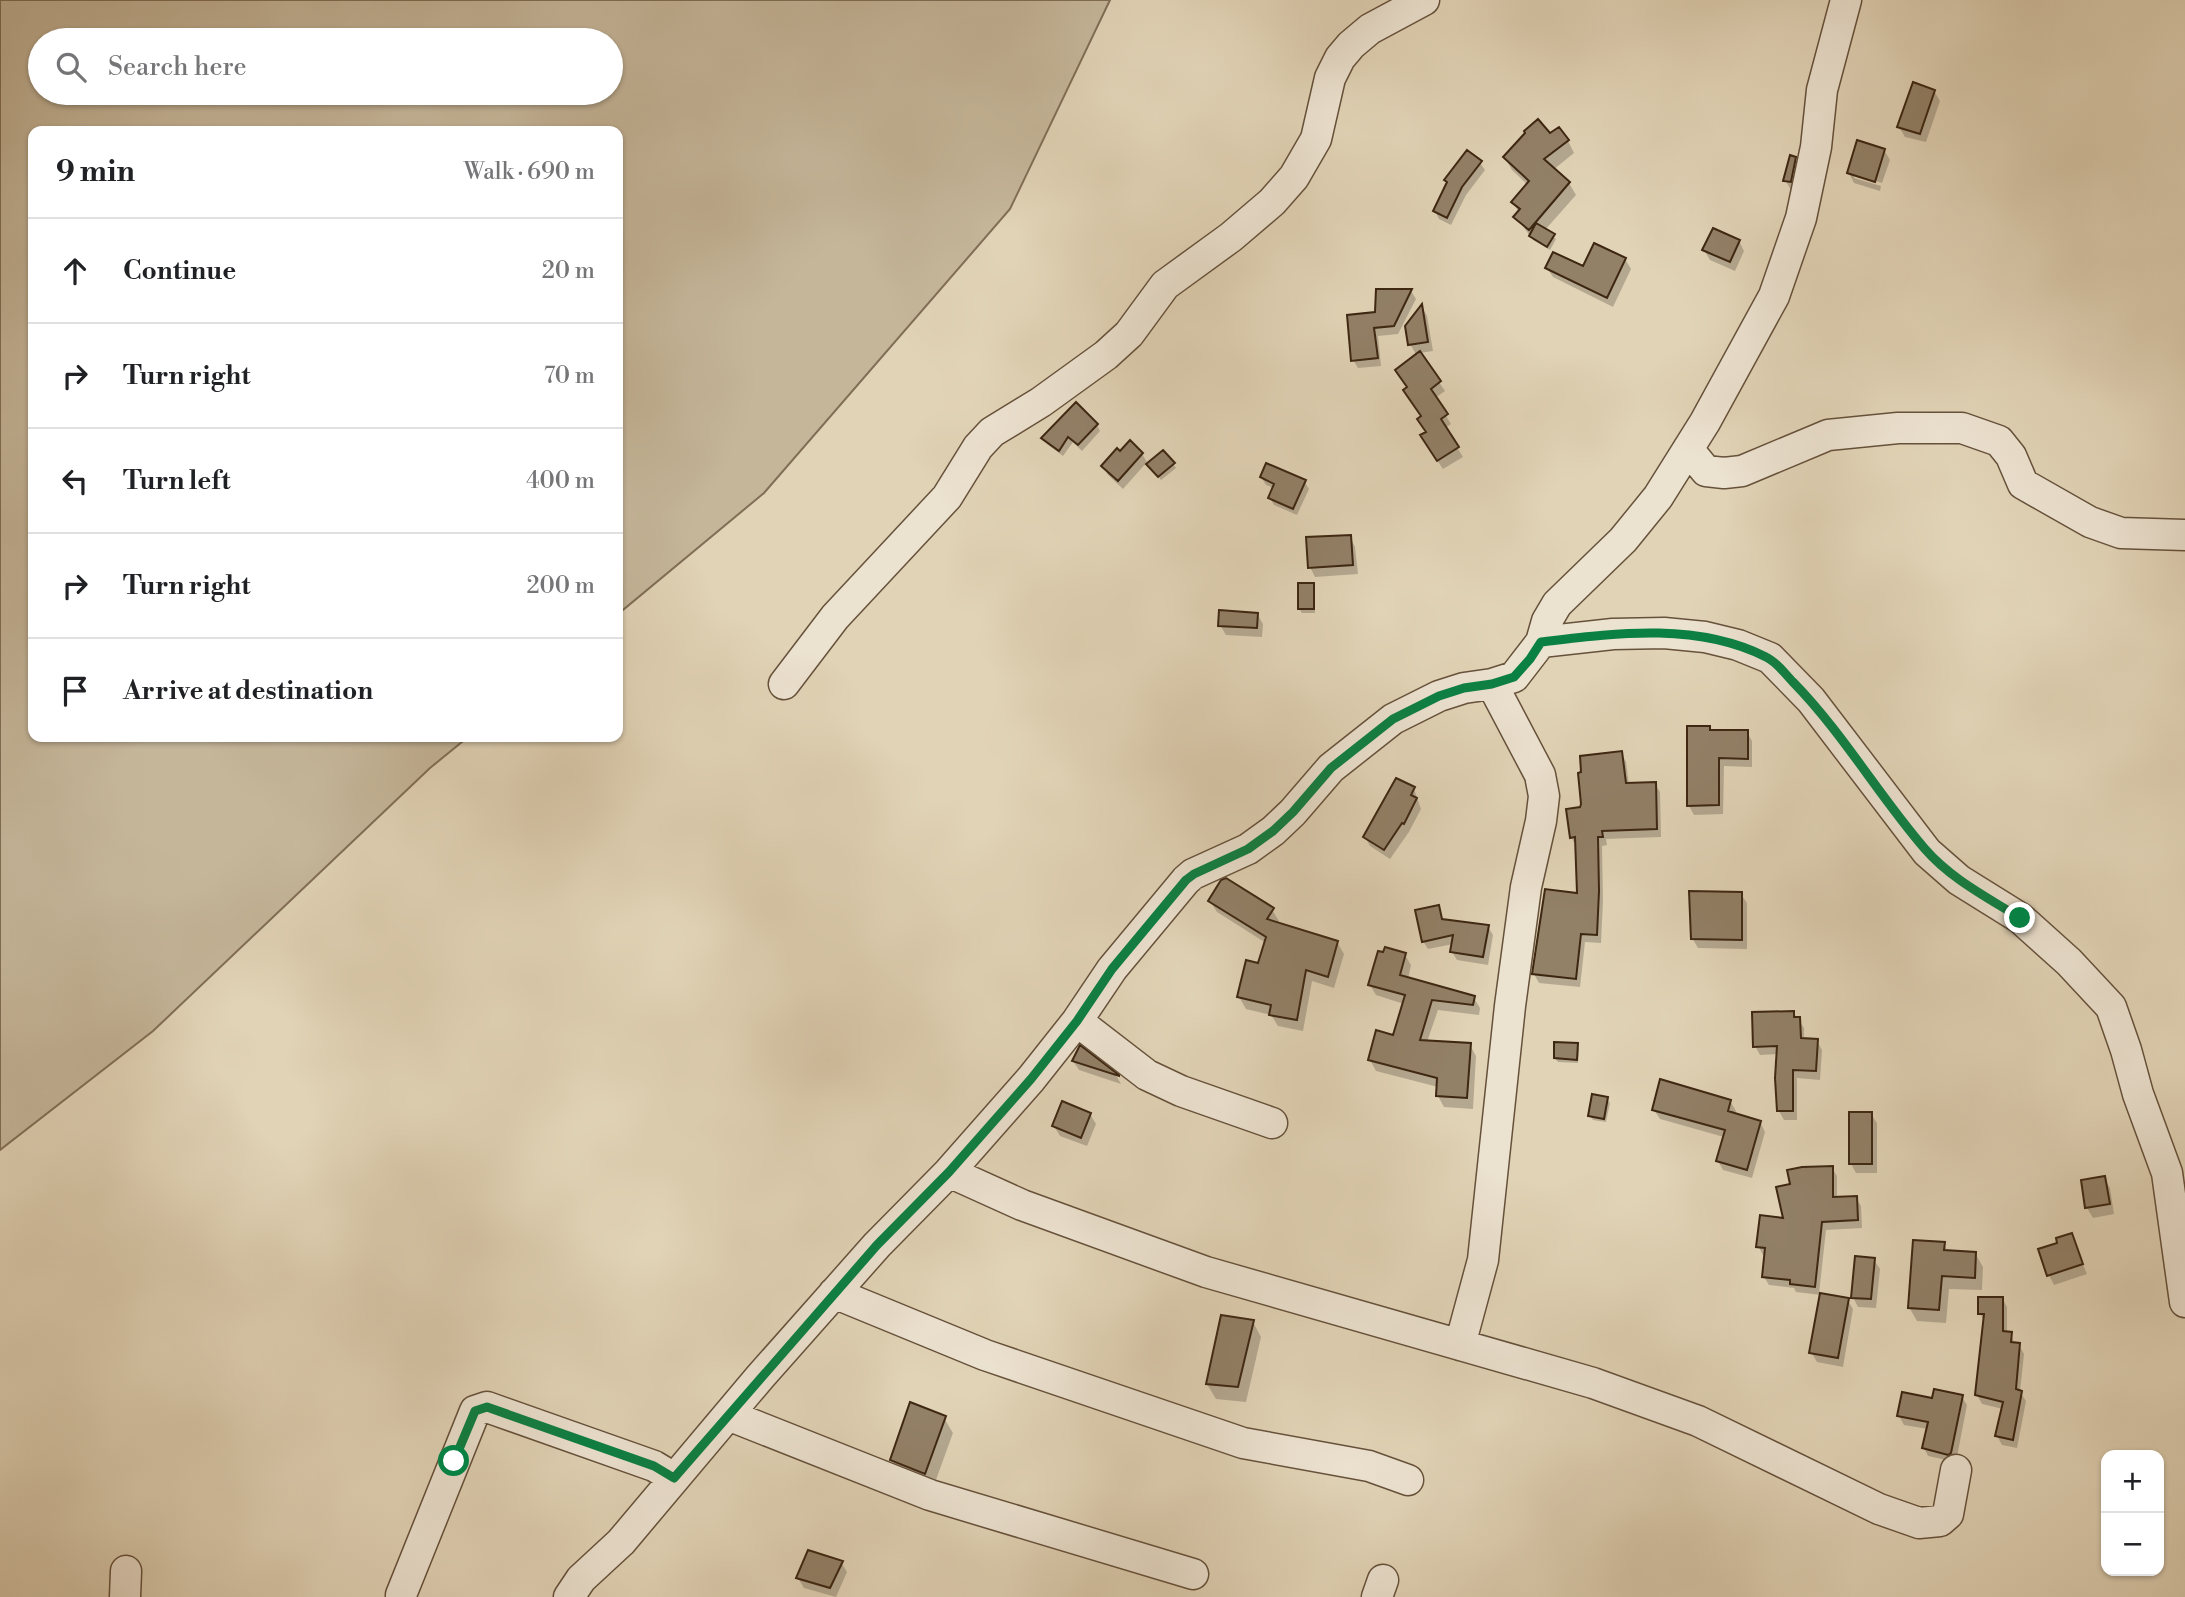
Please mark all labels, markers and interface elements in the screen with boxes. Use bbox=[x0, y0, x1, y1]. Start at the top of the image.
search box bbox=[28, 28, 623, 105]
icon: search bbox=[52, 48, 90, 86]
text: Search here bbox=[108, 51, 247, 83]
text: 9 min bbox=[56, 153, 135, 191]
text: Walk · 690 m bbox=[464, 158, 595, 186]
icon: ahead bbox=[56, 252, 94, 290]
text: Continue bbox=[123, 255, 236, 287]
text: 20 m bbox=[542, 257, 595, 285]
icon: right bbox=[56, 357, 94, 395]
text: Turn right bbox=[123, 360, 251, 392]
text: 70 m bbox=[544, 362, 595, 390]
icon: left bbox=[56, 462, 94, 500]
text: Turn left bbox=[123, 465, 231, 497]
text: 400 m bbox=[526, 467, 595, 495]
icon: right bbox=[56, 567, 94, 605]
text: Turn right bbox=[123, 570, 251, 602]
text: 200 m bbox=[527, 572, 595, 600]
icon: arrive bbox=[56, 672, 94, 710]
text: Arrive at destination bbox=[123, 675, 373, 707]
route end bbox=[2004, 902, 2035, 933]
route start bbox=[438, 1445, 469, 1476]
map controls bbox=[2101, 1450, 2164, 1576]
button: + bbox=[2101, 1450, 2164, 1513]
button: − bbox=[2101, 1513, 2164, 1576]

